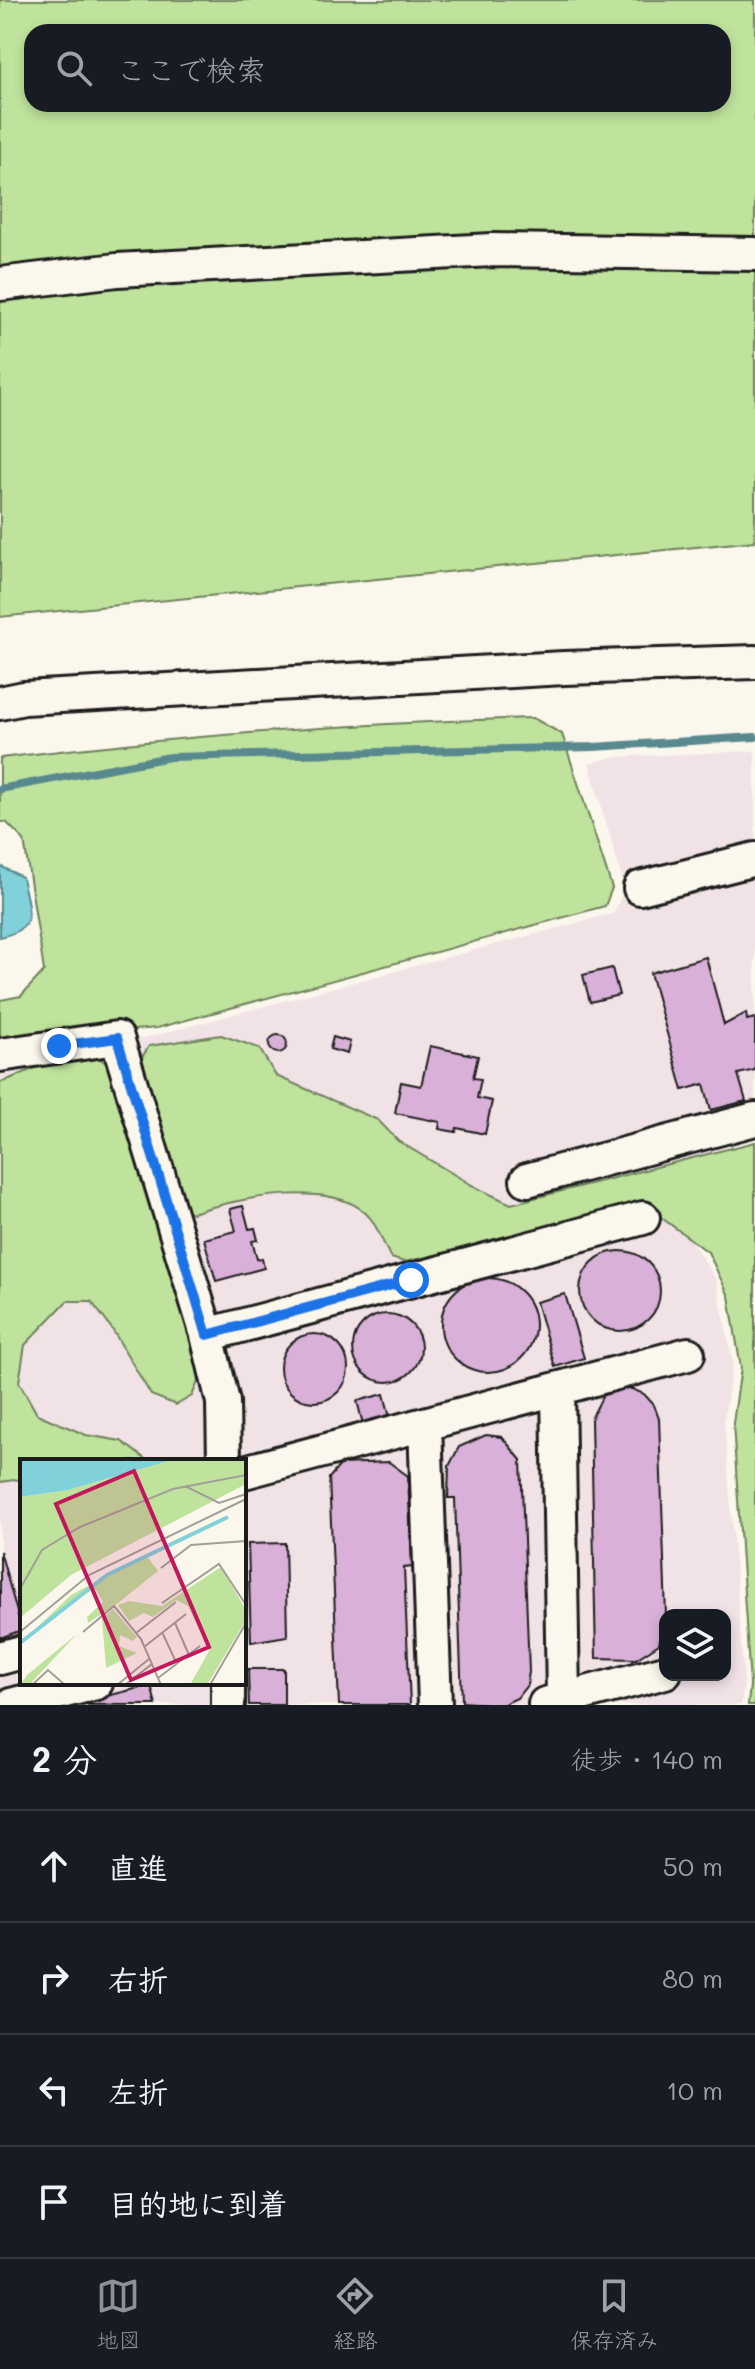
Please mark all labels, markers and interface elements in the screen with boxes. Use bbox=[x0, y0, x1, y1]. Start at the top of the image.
search box bbox=[24, 24, 731, 112]
icon: search bbox=[52, 46, 96, 90]
text: ここで検索 bbox=[116, 49, 266, 89]
route end bbox=[41, 1028, 77, 1064]
route start bbox=[393, 1262, 429, 1298]
inset map bbox=[20, 1459, 246, 1685]
map controls bbox=[659, 1609, 731, 1681]
button: layers bbox=[659, 1609, 731, 1681]
text: 2 分 bbox=[32, 1736, 97, 1781]
text: 徒歩 · 140 m bbox=[571, 1742, 723, 1776]
icon: ahead bbox=[32, 1844, 76, 1888]
text: 直進 bbox=[108, 1847, 168, 1887]
text: 50 m bbox=[663, 1849, 723, 1883]
icon: right bbox=[32, 1956, 76, 2000]
text: 右折 bbox=[108, 1959, 168, 1999]
text: 80 m bbox=[662, 1961, 723, 1995]
icon: left bbox=[32, 2068, 76, 2112]
text: 左折 bbox=[108, 2071, 168, 2111]
text: 10 m bbox=[666, 2073, 723, 2107]
icon: arrive bbox=[32, 2180, 76, 2224]
text: 目的地に到着 bbox=[108, 2183, 288, 2223]
tab: 地図 bbox=[96, 2274, 141, 2354]
tab: 経路 bbox=[333, 2274, 378, 2354]
tab: 保存済み bbox=[570, 2274, 659, 2354]

